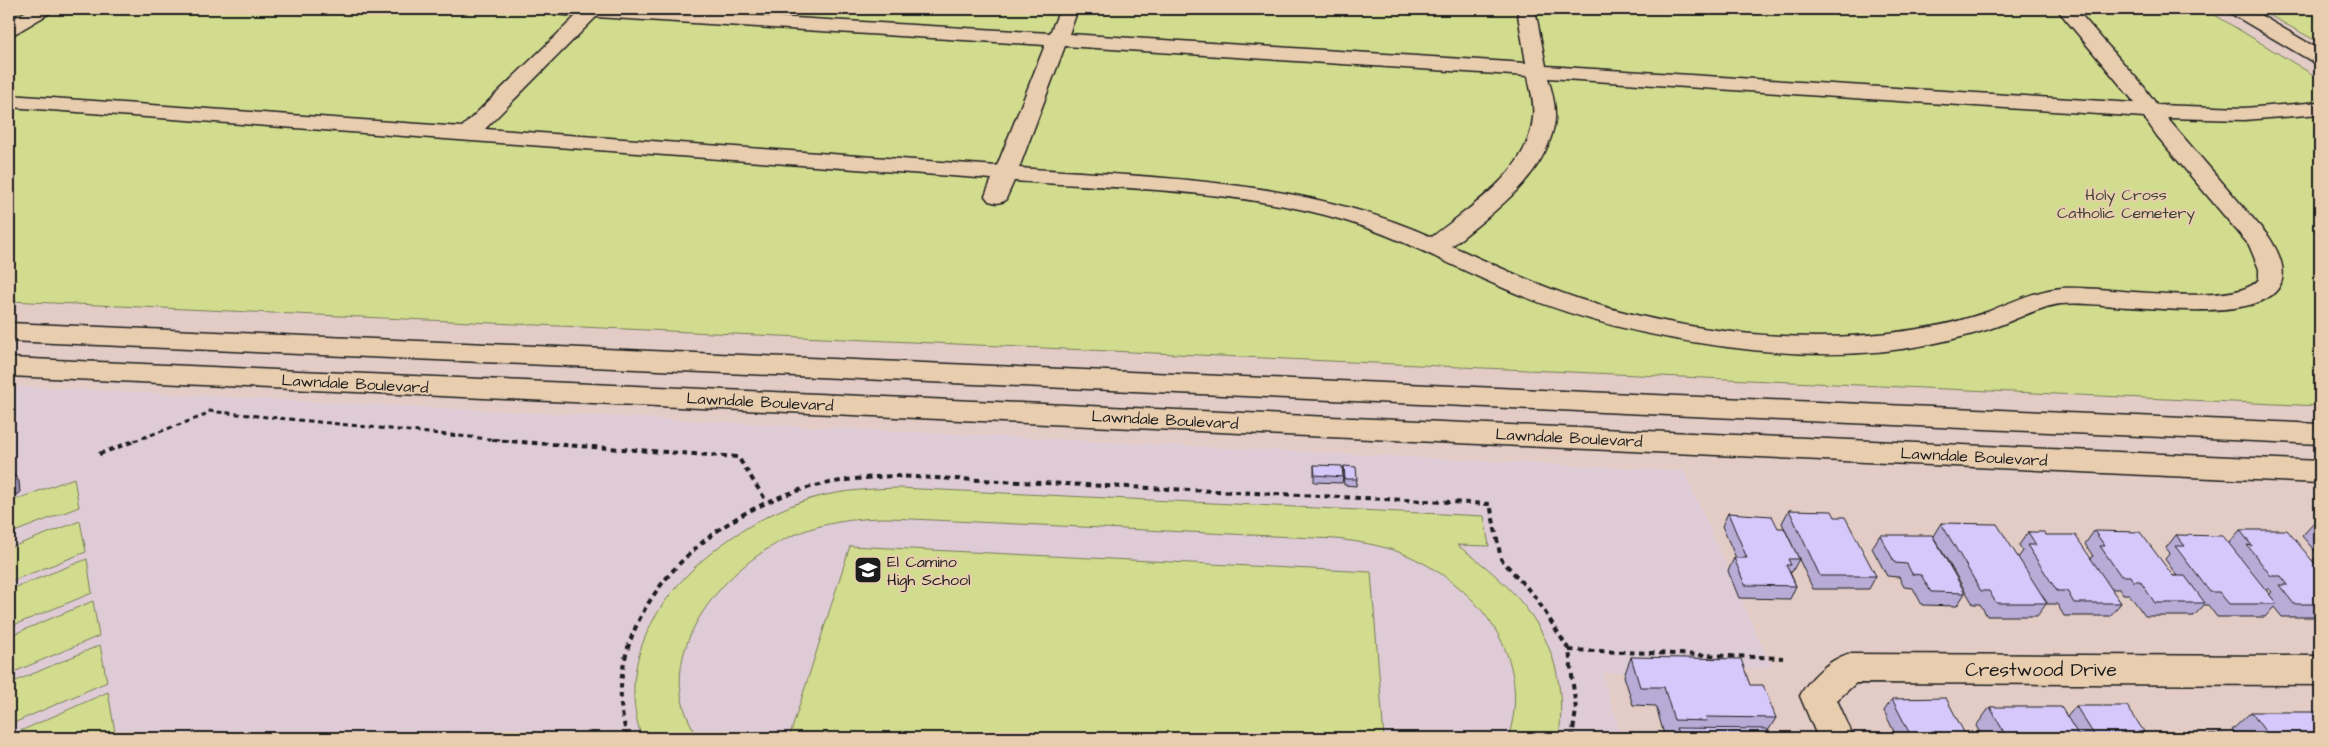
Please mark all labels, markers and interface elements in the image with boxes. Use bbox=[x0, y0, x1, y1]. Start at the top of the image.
park label: Holy Cross Catholic Cemetery bbox=[2057, 184, 2195, 225]
street label: Lawndale Boulevard bbox=[281, 369, 429, 399]
street label: Lawndale Boulevard bbox=[686, 387, 834, 417]
street label: Lawndale Boulevard bbox=[1091, 405, 1239, 435]
street label: Lawndale Boulevard bbox=[1495, 423, 1643, 453]
street label: Lawndale Boulevard bbox=[1900, 442, 2048, 472]
place label: El Camino High School bbox=[887, 551, 971, 592]
school or university icon: El Camino High School bbox=[853, 555, 883, 585]
street label: Crestwood Drive bbox=[1965, 657, 2117, 684]

